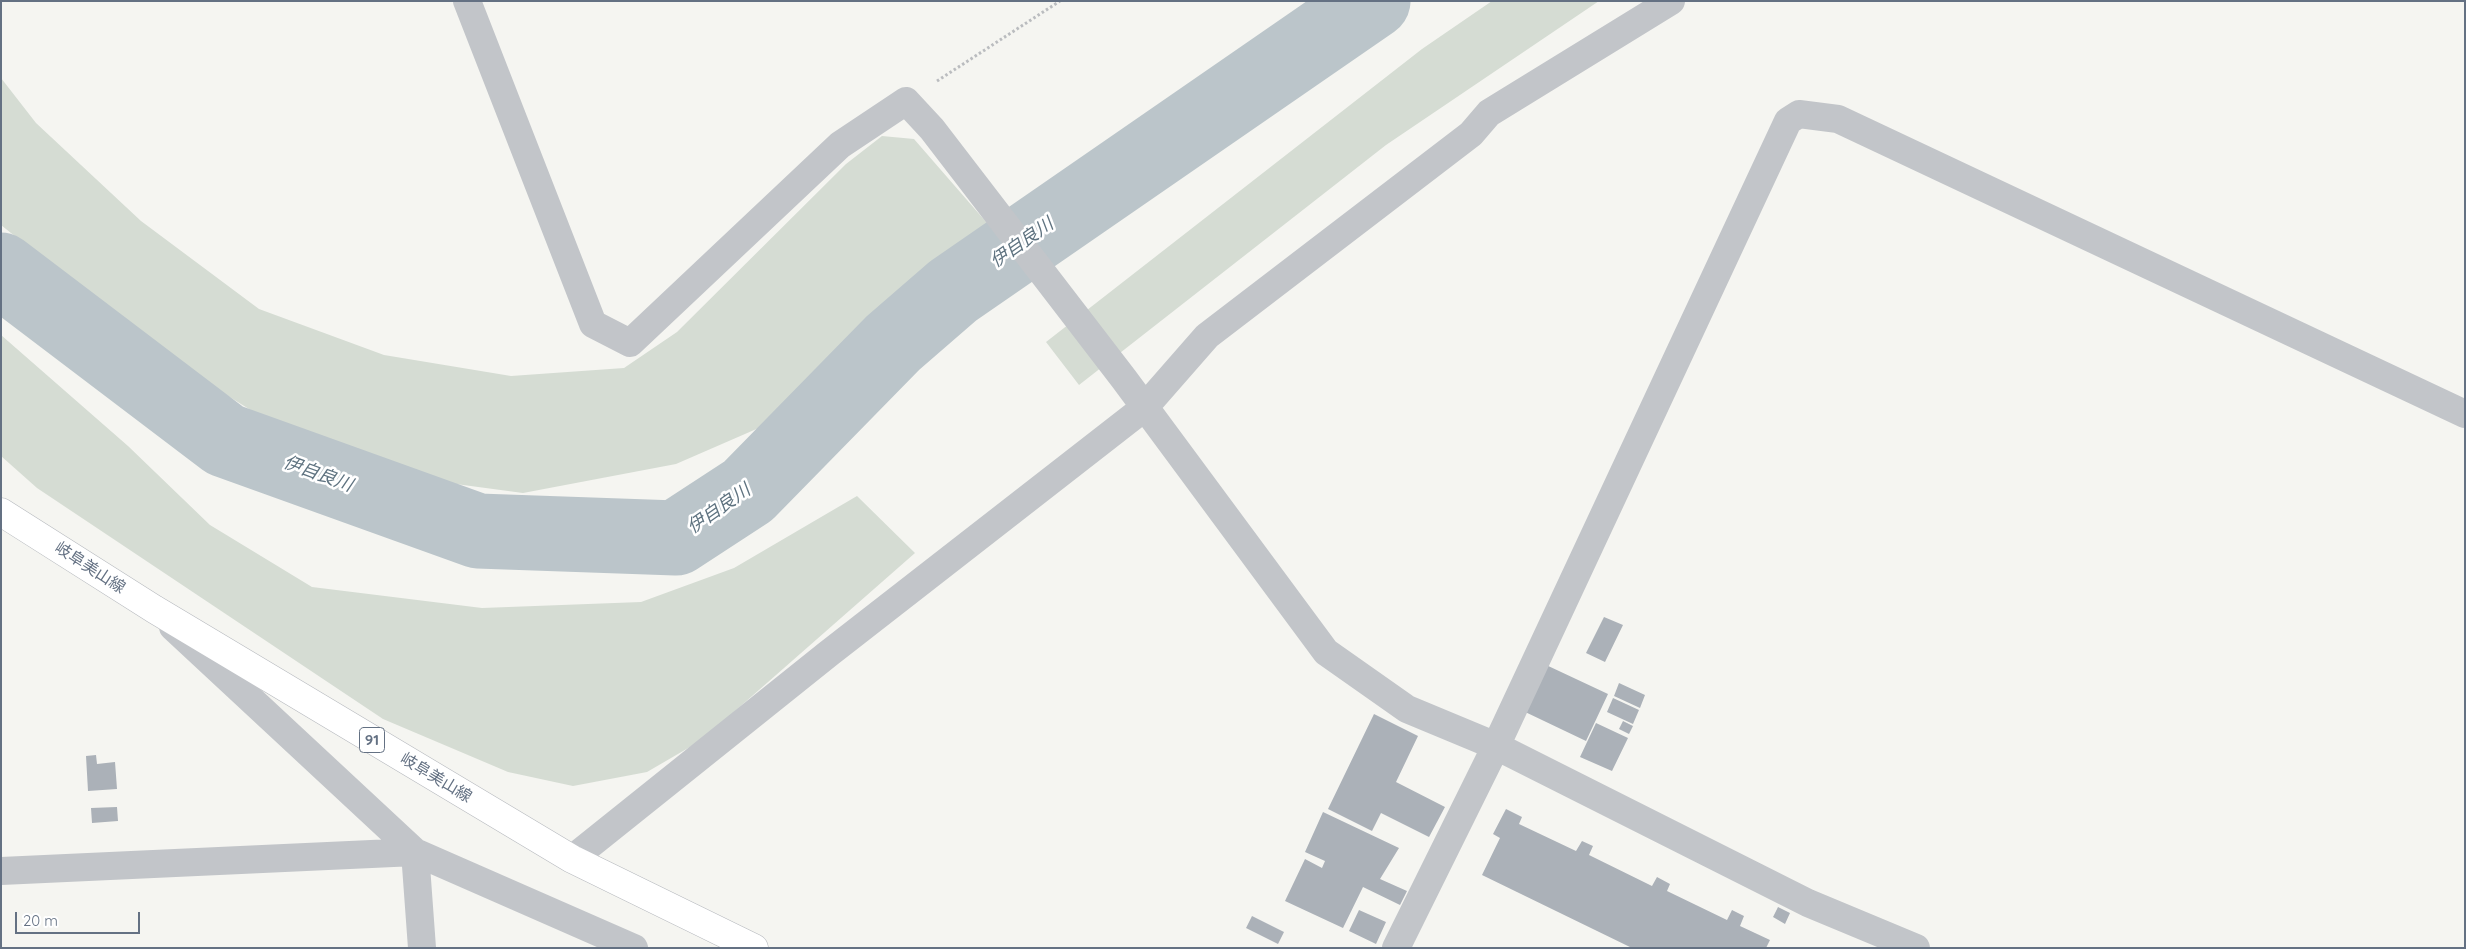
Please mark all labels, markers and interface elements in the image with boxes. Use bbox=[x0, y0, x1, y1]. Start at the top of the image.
water label: 伊自良川 bbox=[986, 214, 1058, 272]
water label: 伊自良川 bbox=[280, 452, 356, 496]
water label: 伊自良川 bbox=[683, 480, 755, 538]
street label: 岐阜美山線 bbox=[51, 538, 129, 598]
road number: 91 bbox=[360, 728, 384, 752]
street label: 岐阜美山線 bbox=[397, 749, 475, 807]
scale bar bbox=[18, 902, 142, 934]
text: 20 m bbox=[23, 911, 58, 930]

